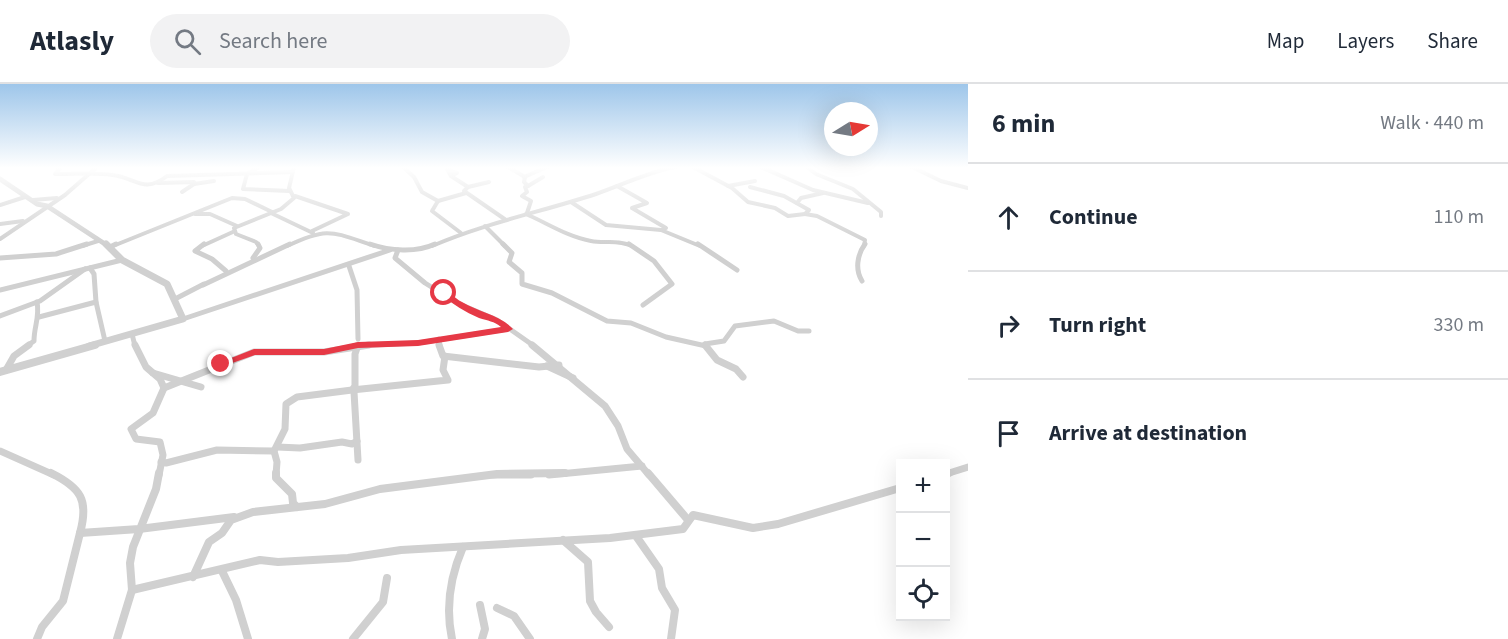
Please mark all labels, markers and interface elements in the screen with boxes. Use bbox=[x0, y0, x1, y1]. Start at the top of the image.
search box bbox=[150, 14, 570, 68]
text: Atlasly bbox=[30, 21, 114, 61]
icon: search bbox=[171, 25, 204, 58]
text: Search here bbox=[219, 25, 328, 57]
text: Map bbox=[1267, 26, 1304, 56]
text: Layers bbox=[1337, 26, 1394, 56]
text: Share bbox=[1427, 26, 1478, 56]
north arrow bbox=[824, 102, 878, 156]
text: 6 min bbox=[992, 105, 1055, 142]
text: Walk · 440 m bbox=[1380, 109, 1484, 137]
icon: ahead bbox=[992, 201, 1025, 234]
text: Continue bbox=[1049, 201, 1138, 233]
text: 110 m bbox=[1434, 203, 1484, 231]
route start bbox=[430, 279, 456, 305]
icon: right bbox=[992, 309, 1025, 342]
text: Turn right bbox=[1049, 309, 1146, 341]
text: 330 m bbox=[1434, 311, 1484, 339]
route end bbox=[207, 350, 233, 376]
icon: arrive bbox=[992, 417, 1025, 450]
text: Arrive at destination bbox=[1049, 417, 1247, 449]
map controls bbox=[896, 459, 950, 621]
button: + bbox=[896, 459, 950, 513]
button: − bbox=[896, 513, 950, 567]
button: locate bbox=[896, 567, 950, 621]

